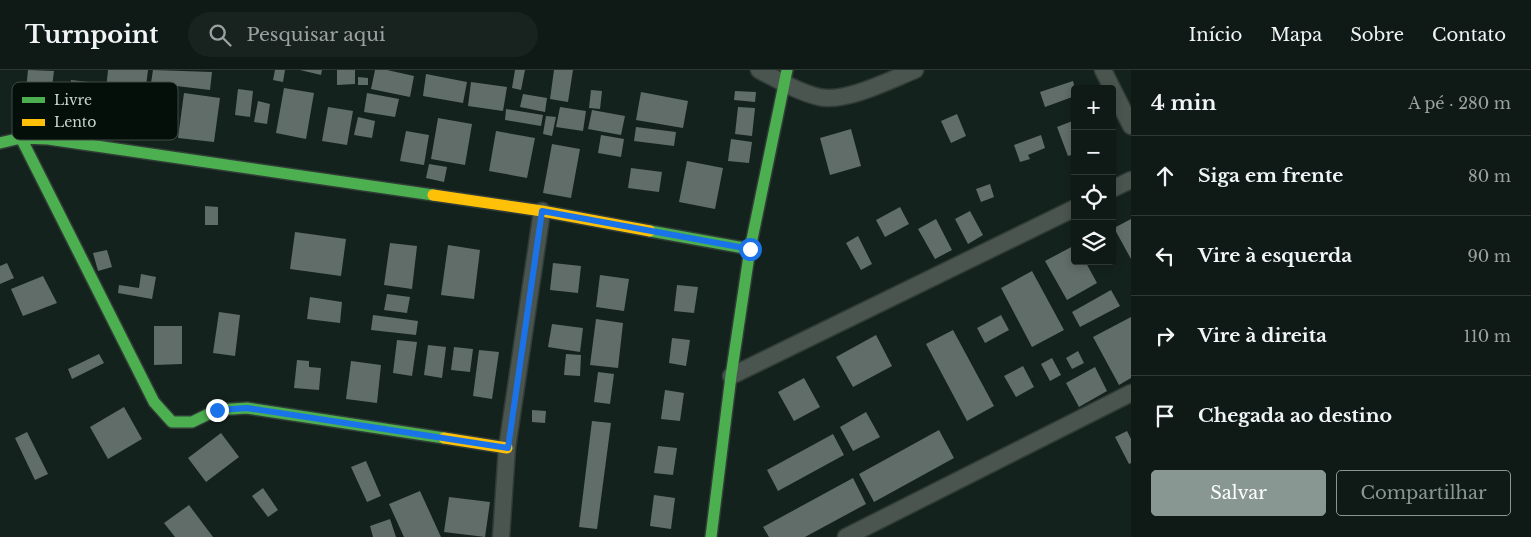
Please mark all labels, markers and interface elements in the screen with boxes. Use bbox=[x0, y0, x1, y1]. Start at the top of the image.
search box bbox=[188, 12, 538, 57]
text: Turnpoint bbox=[25, 20, 158, 49]
icon: search bbox=[206, 21, 234, 49]
text: Pesquisar aqui bbox=[246, 23, 385, 46]
text: Início bbox=[1189, 24, 1242, 46]
text: Mapa bbox=[1270, 24, 1322, 46]
text: Sobre bbox=[1350, 24, 1404, 46]
text: Contato bbox=[1432, 24, 1506, 46]
legend bbox=[12, 82, 178, 140]
map controls bbox=[1071, 85, 1116, 265]
button: + bbox=[1071, 85, 1116, 130]
text: 4 min bbox=[1151, 90, 1217, 116]
text: Livre bbox=[54, 91, 92, 109]
text: A pé · 280 m bbox=[1408, 93, 1511, 113]
text: Lento bbox=[54, 113, 96, 131]
button: − bbox=[1071, 130, 1116, 175]
icon: ahead bbox=[1151, 162, 1179, 190]
text: Siga em frente bbox=[1198, 164, 1343, 187]
text: 80 m bbox=[1468, 166, 1511, 186]
button: locate bbox=[1071, 175, 1116, 220]
button: layers bbox=[1071, 220, 1116, 265]
route start bbox=[739, 238, 762, 261]
icon: left bbox=[1151, 242, 1179, 270]
text: Vire à esquerda bbox=[1198, 244, 1352, 267]
text: 90 m bbox=[1468, 246, 1511, 266]
icon: right bbox=[1151, 322, 1179, 350]
text: Vire à direita bbox=[1198, 324, 1327, 347]
text: 110 m bbox=[1464, 326, 1511, 346]
route end bbox=[206, 399, 229, 422]
icon: arrive bbox=[1151, 402, 1179, 430]
text: Chegada ao destino bbox=[1198, 404, 1392, 427]
button: Salvar bbox=[1151, 470, 1326, 516]
button: Compartilhar bbox=[1336, 470, 1511, 516]

